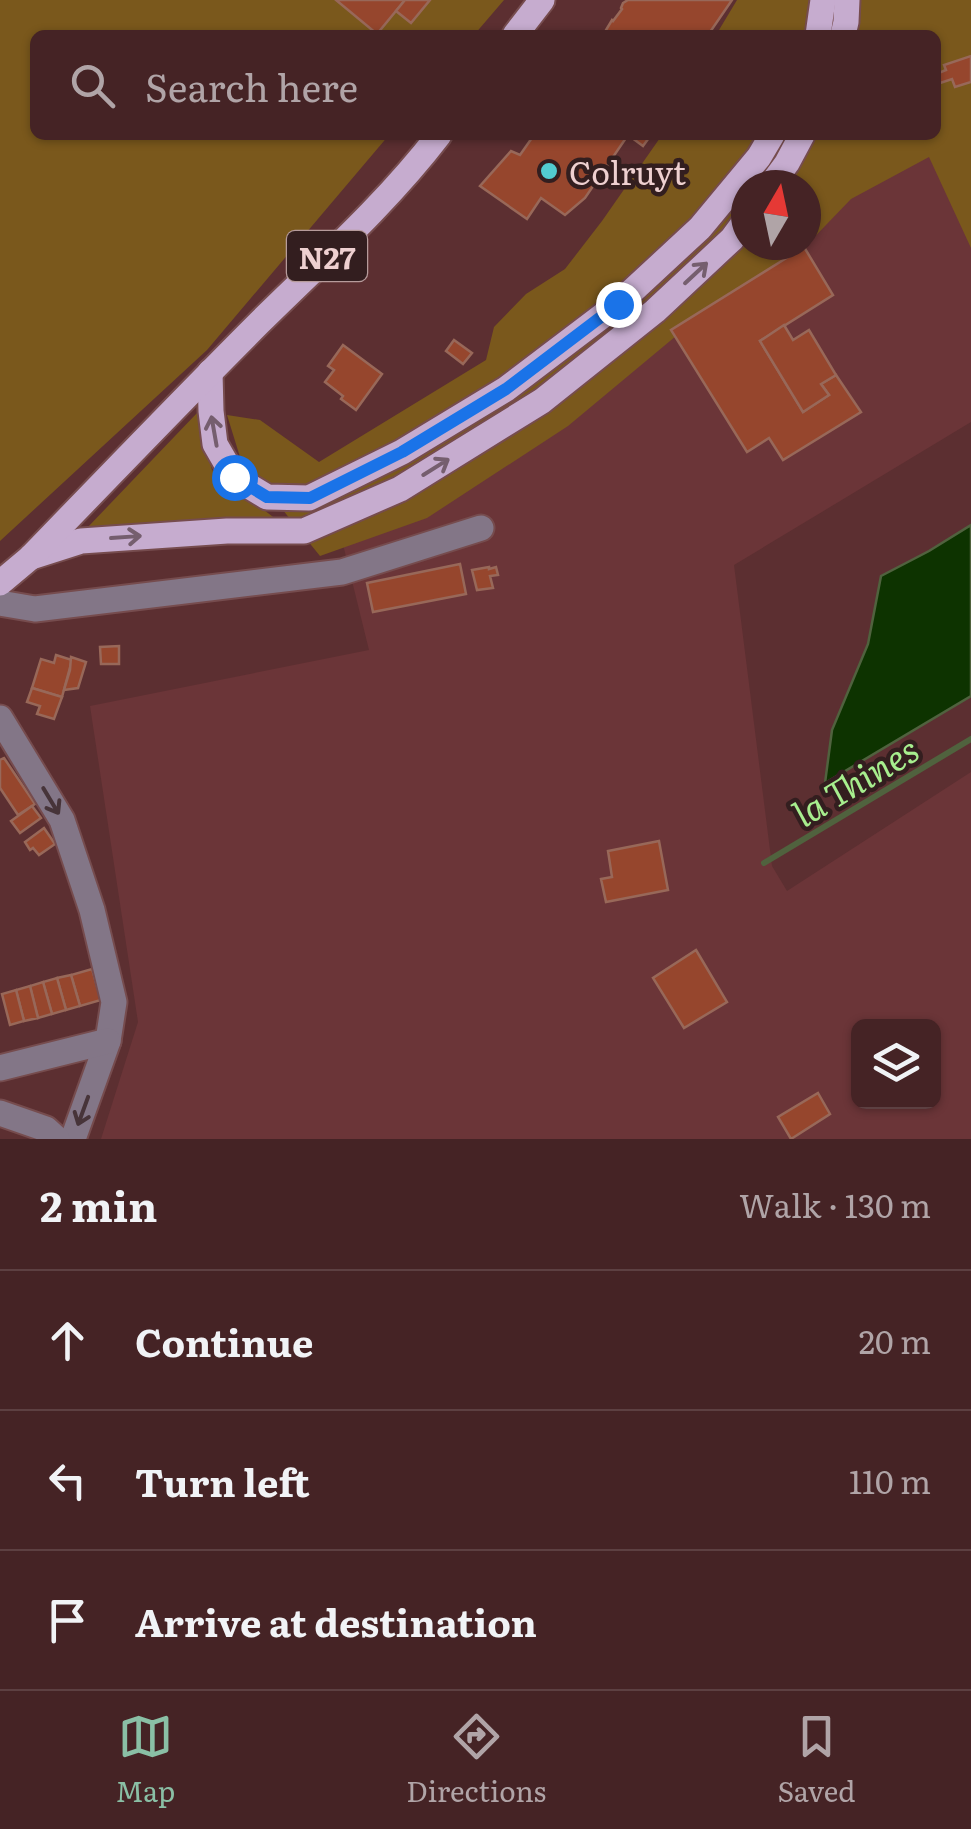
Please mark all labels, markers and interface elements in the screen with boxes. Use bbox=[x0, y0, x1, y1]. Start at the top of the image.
search box bbox=[30, 30, 941, 140]
text: Search here bbox=[145, 57, 358, 114]
icon: search bbox=[65, 58, 120, 113]
place label: Colruyt bbox=[569, 147, 686, 195]
marker: Colruyt bbox=[538, 160, 560, 182]
north arrow bbox=[731, 170, 821, 260]
road number: N27 bbox=[287, 231, 367, 281]
one-way arrow bbox=[683, 261, 707, 285]
route end bbox=[596, 282, 642, 328]
one-way arrow bbox=[204, 415, 223, 447]
route start bbox=[212, 455, 258, 501]
one-way arrow bbox=[421, 457, 450, 477]
one-way arrow bbox=[109, 528, 142, 547]
water label: la Thines bbox=[782, 722, 928, 838]
one-way arrow bbox=[41, 786, 61, 815]
map controls bbox=[851, 1019, 941, 1109]
button: layers bbox=[851, 1019, 941, 1109]
one-way arrow bbox=[73, 1094, 91, 1125]
text: 2 min bbox=[40, 1173, 157, 1235]
text: Walk · 130 m bbox=[739, 1180, 931, 1228]
text: Continue bbox=[135, 1312, 313, 1369]
icon: ahead bbox=[40, 1313, 95, 1368]
text: 20 m bbox=[859, 1316, 931, 1364]
text: Turn left bbox=[135, 1452, 310, 1509]
icon: left bbox=[40, 1453, 95, 1508]
text: 110 m bbox=[849, 1456, 931, 1504]
text: Arrive at destination bbox=[135, 1592, 537, 1649]
icon: arrive bbox=[40, 1593, 95, 1648]
tab: Map bbox=[116, 1709, 175, 1811]
tab: Directions bbox=[406, 1709, 546, 1811]
tab: Saved bbox=[777, 1709, 855, 1811]

